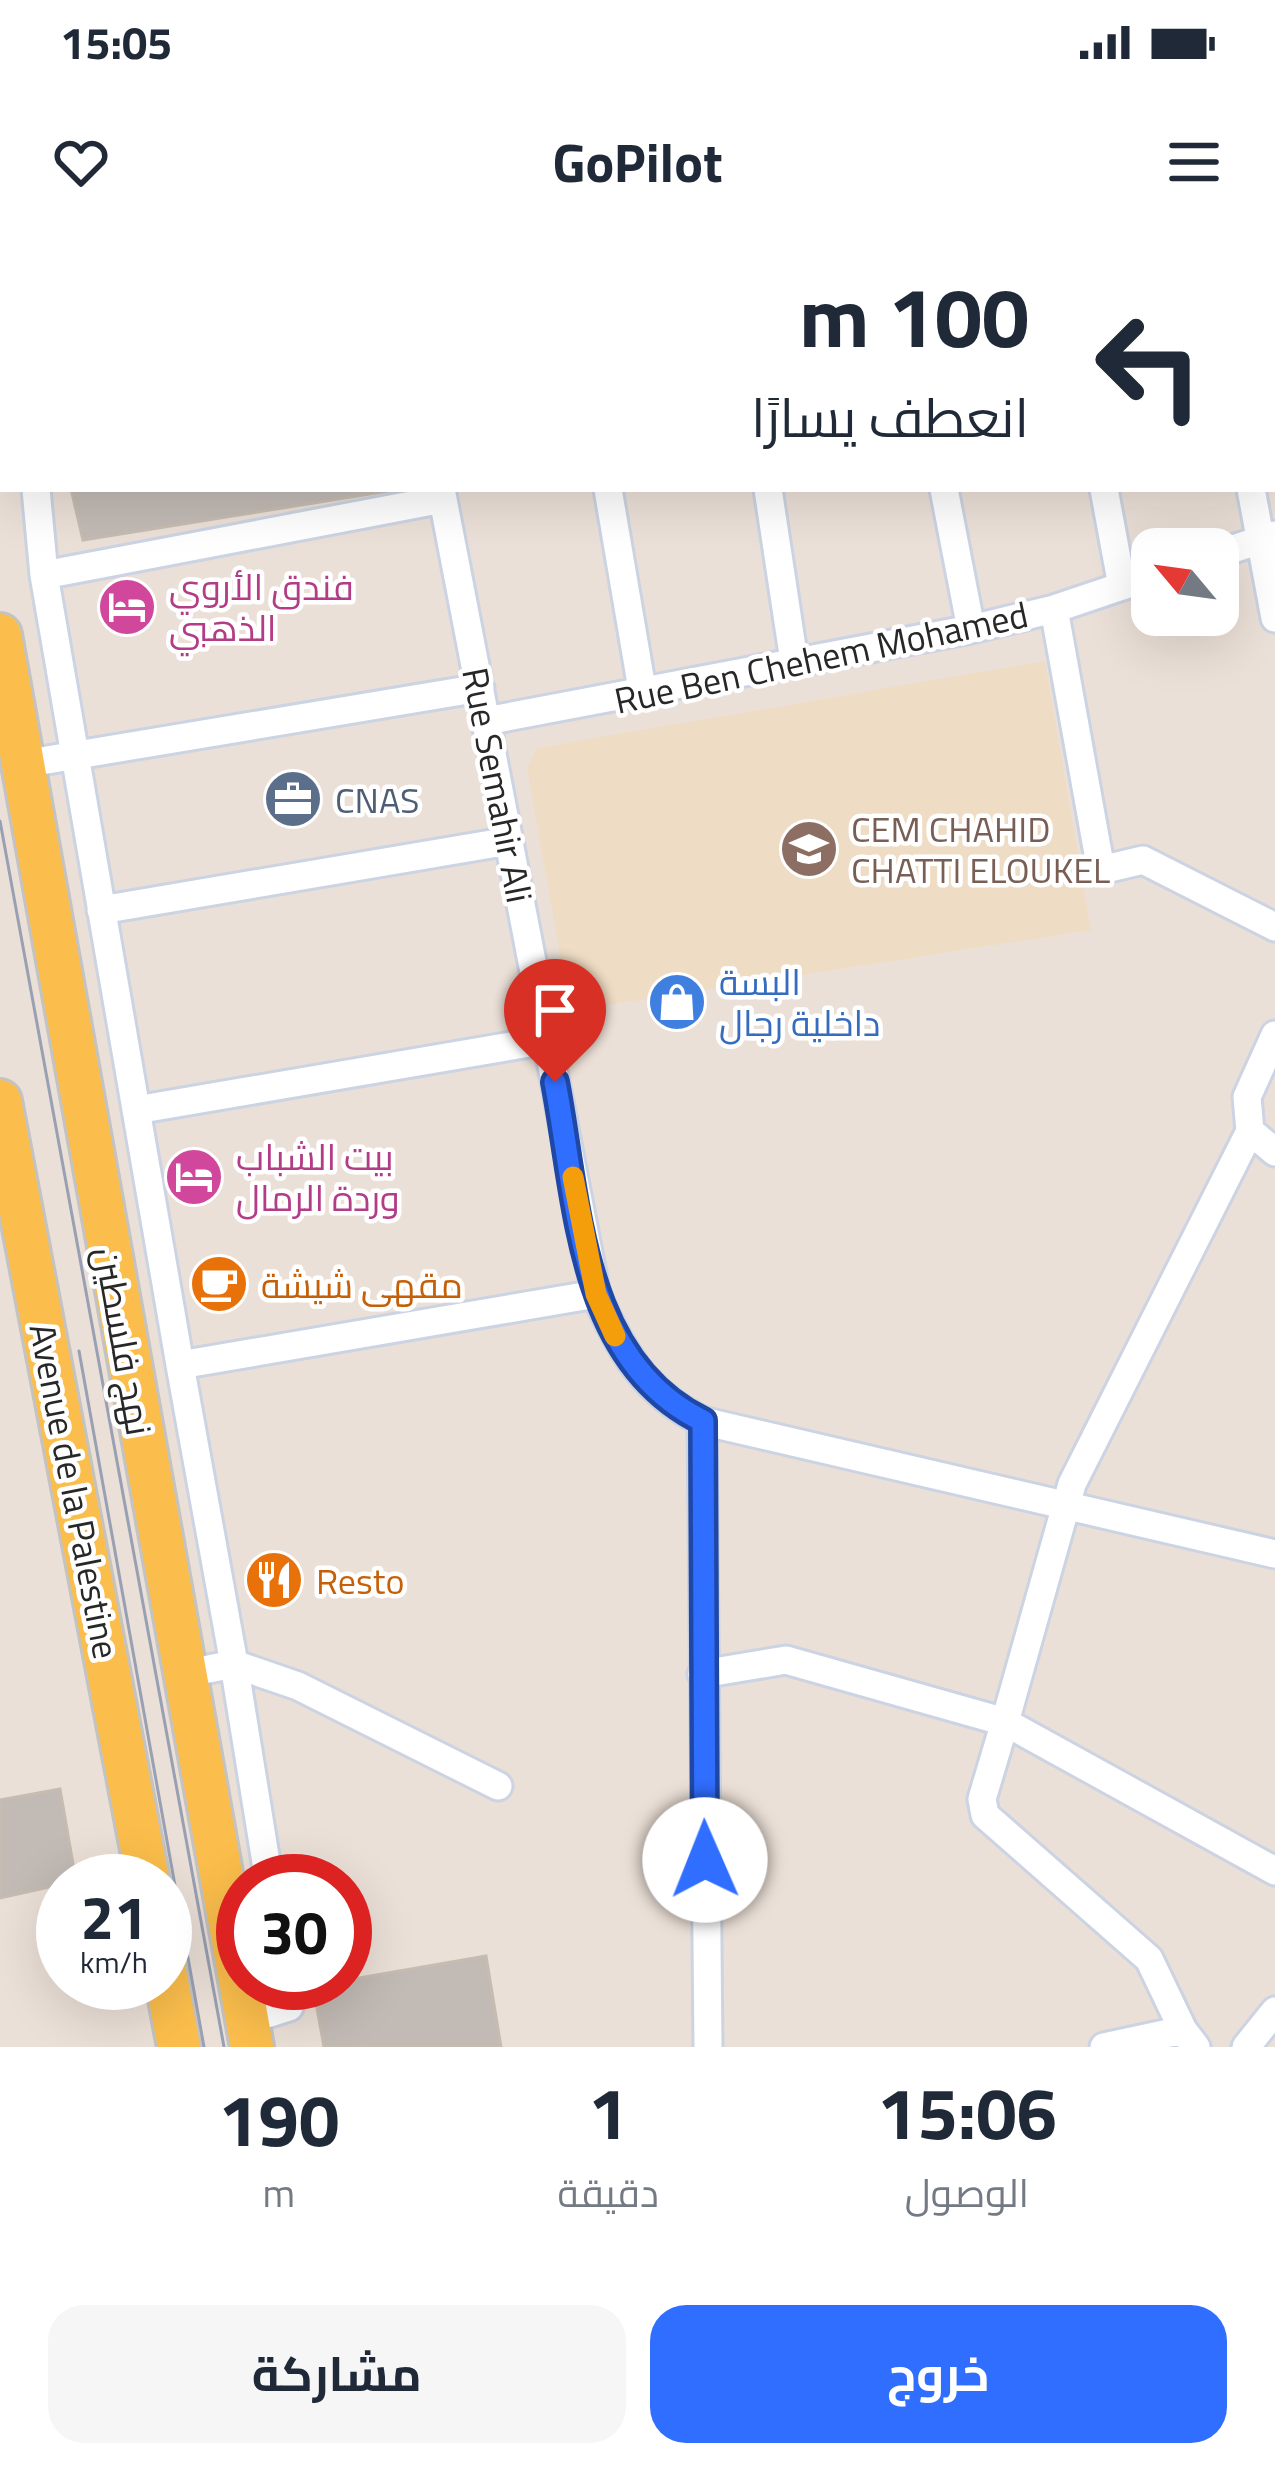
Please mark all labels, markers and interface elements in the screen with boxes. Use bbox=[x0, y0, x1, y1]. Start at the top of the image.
text: 15:05 bbox=[60, 8, 172, 76]
text: GoPilot bbox=[552, 121, 723, 203]
icon: heart bbox=[48, 129, 114, 195]
icon: menu bbox=[1161, 129, 1227, 195]
text: 100 m bbox=[799, 252, 1029, 380]
icon: left bbox=[1071, 288, 1227, 444]
text: انعطف يسارًا bbox=[751, 376, 1029, 458]
north arrow bbox=[1131, 528, 1239, 636]
map controls bbox=[1131, 528, 1239, 636]
place label: فندق الأروي الذهبي bbox=[169, 559, 354, 657]
hotel icon: فندق الأروي الذهبي bbox=[96, 576, 158, 638]
street label: Rue Ben Chehem Mohamed bbox=[609, 586, 1033, 728]
street label: Rue Semahir Ali bbox=[448, 663, 548, 907]
office icon: CNAS bbox=[262, 768, 324, 830]
place label: CNAS bbox=[335, 772, 420, 827]
place label: CEM CHAHID CHATTI ELOUKEL bbox=[851, 801, 1110, 897]
school or university icon: CEM CHAHID CHATTI ELOUKEL bbox=[778, 818, 840, 880]
place label: البسة داخلية رجال bbox=[719, 954, 880, 1050]
pin bbox=[504, 959, 606, 1082]
shop icon: البسة داخلية رجال bbox=[646, 971, 708, 1033]
icon: arrive bbox=[522, 977, 588, 1043]
place label: بيت الشباب وردة الرمال bbox=[236, 1129, 400, 1225]
hotel icon: بيت الشباب وردة الرمال bbox=[163, 1146, 225, 1208]
street label: نهج فلسطين bbox=[80, 1242, 168, 1440]
cafe icon: مقهى شيشة bbox=[188, 1253, 250, 1315]
place label: مقهى شيشة bbox=[261, 1257, 463, 1312]
street label: Avenue de la Palestine bbox=[16, 1319, 134, 1663]
restaurant icon: Resto bbox=[243, 1549, 305, 1611]
place label: Resto bbox=[316, 1553, 404, 1608]
position arrow bbox=[642, 1797, 768, 1923]
speed limit sign: 30 bbox=[216, 1854, 372, 2010]
text: 21 bbox=[80, 1871, 148, 1962]
text: km/h bbox=[80, 1939, 148, 1985]
text: 1 bbox=[588, 2057, 628, 2167]
text: 15:06 bbox=[877, 2057, 1057, 2167]
text: 190 bbox=[218, 2064, 339, 2174]
text: m bbox=[262, 2163, 295, 2222]
text: دقيقة bbox=[557, 2163, 659, 2222]
text: الوصول bbox=[905, 2163, 1029, 2222]
button: مشاركة bbox=[48, 2305, 626, 2443]
button: خروج bbox=[650, 2305, 1227, 2443]

